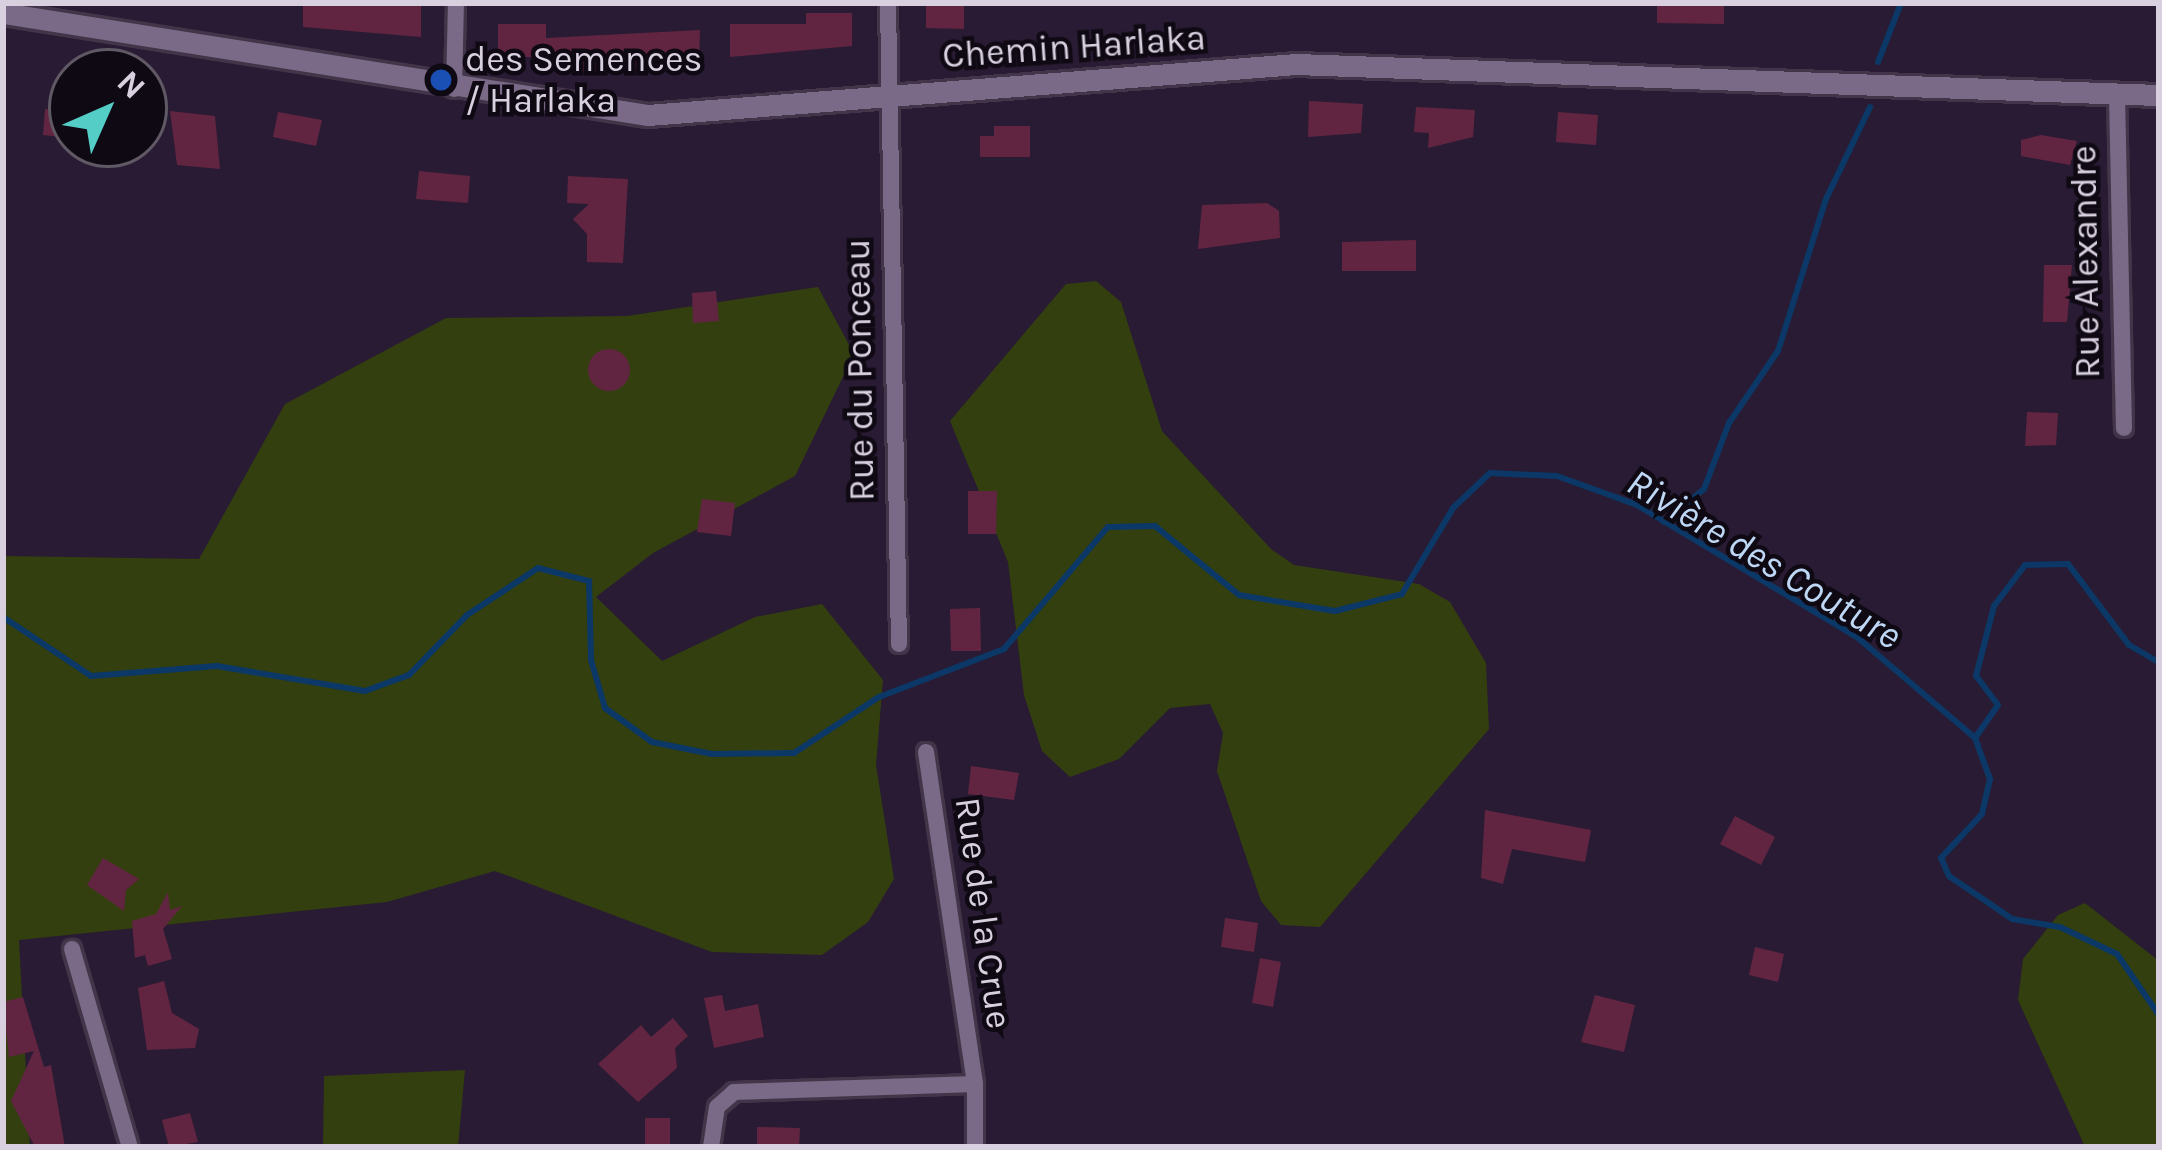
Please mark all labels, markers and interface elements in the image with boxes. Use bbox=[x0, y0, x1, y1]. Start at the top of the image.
street label: Chemin Harlaka bbox=[941, 16, 1207, 78]
place label: des Semences / Harlaka bbox=[465, 37, 702, 122]
north arrow bbox=[48, 48, 168, 168]
text: N bbox=[110, 63, 153, 106]
marker: des Semences / Harlaka bbox=[428, 67, 454, 93]
street label: Rue Alexandre bbox=[2062, 145, 2110, 379]
street label: Rue du Ponceau bbox=[836, 238, 884, 502]
water label: Rivière des Couture bbox=[1618, 459, 1910, 659]
street label: Rue de la Crue bbox=[945, 795, 1021, 1031]

